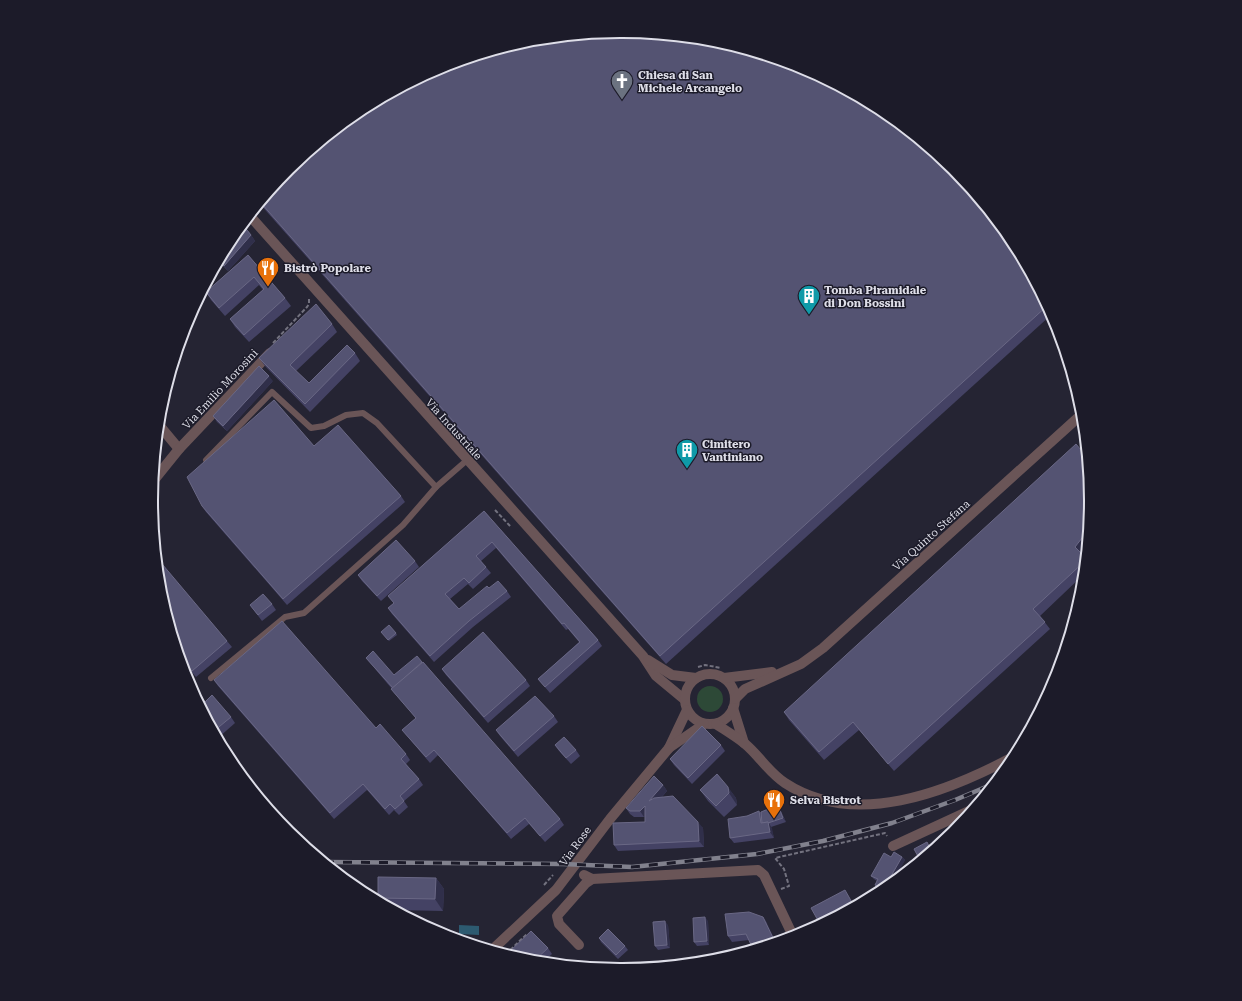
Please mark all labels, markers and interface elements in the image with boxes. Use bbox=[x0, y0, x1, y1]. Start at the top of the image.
church icon: Chiesa di San Michele Arcangelo bbox=[609, 68, 635, 101]
place label: Chiesa di San Michele Arcangelo bbox=[638, 69, 742, 95]
restaurant icon: Bistrò Popolare bbox=[255, 255, 281, 288]
place label: Bistrò Popolare bbox=[284, 262, 371, 275]
building icon: Tomba Piramidale di Don Bossini bbox=[796, 283, 822, 316]
place label: Tomba Piramidale di Don Bossini bbox=[824, 284, 927, 310]
street label: Via Emilio Morosini bbox=[180, 346, 261, 432]
street label: Via Industriale bbox=[423, 396, 485, 463]
building icon: Cimitero Vantiniano bbox=[674, 437, 700, 470]
place label: Cimitero Vantiniano bbox=[702, 438, 763, 464]
street label: Via Quinto Stefana bbox=[890, 497, 973, 574]
restaurant icon: Selva Bistrot bbox=[761, 787, 787, 820]
place label: Selva Bistrot bbox=[790, 794, 861, 807]
street label: Via Rose bbox=[557, 824, 594, 868]

